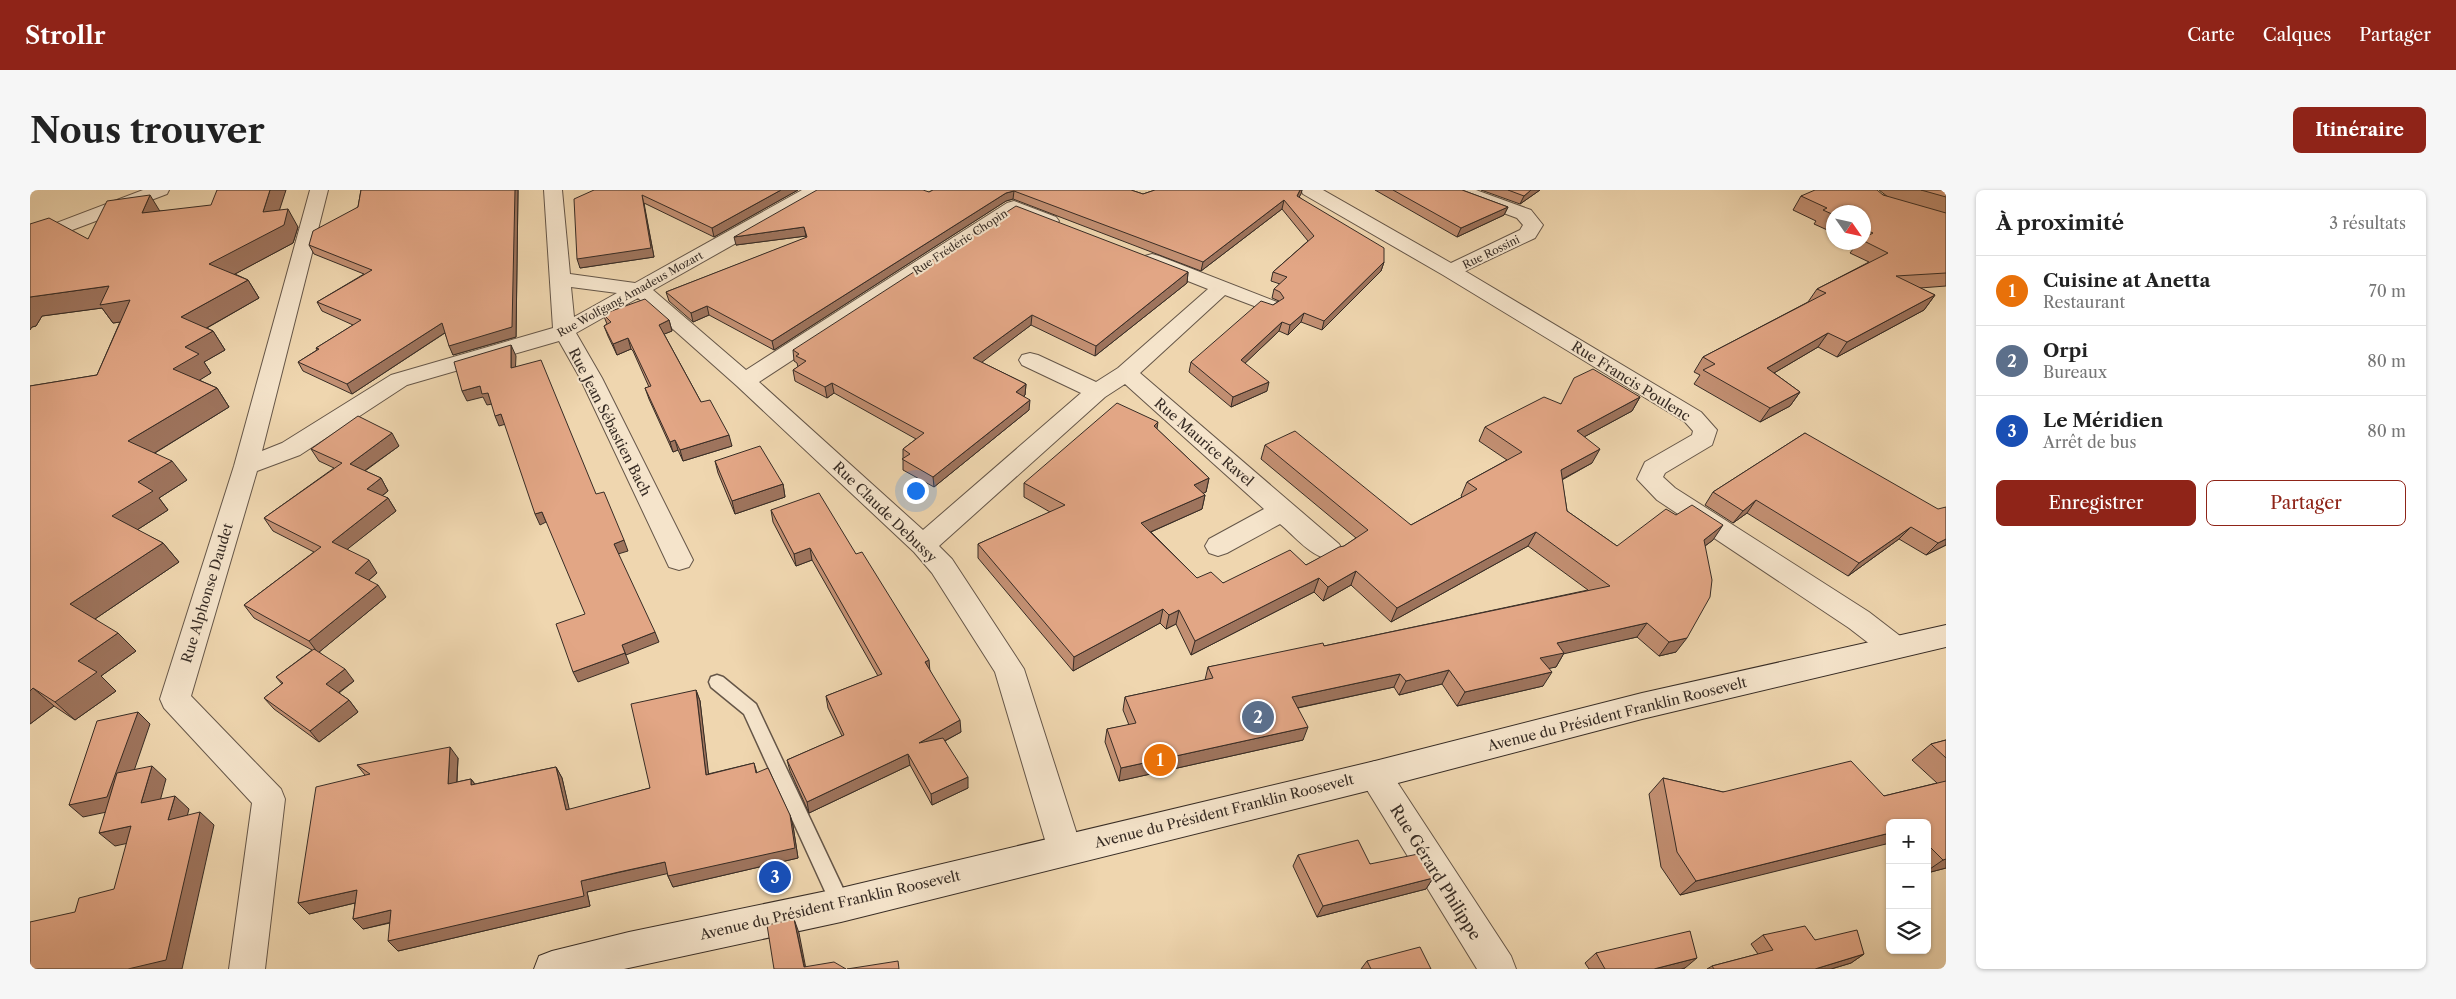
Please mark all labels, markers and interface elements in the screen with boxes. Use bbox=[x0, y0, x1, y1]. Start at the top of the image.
text: Strollr bbox=[25, 21, 105, 50]
text: Carte bbox=[2187, 24, 2235, 46]
text: Calques bbox=[2263, 24, 2331, 46]
text: Partager bbox=[2359, 24, 2431, 46]
button: Itinéraire bbox=[2293, 107, 2426, 153]
text: Nous trouver bbox=[30, 109, 265, 152]
north arrow bbox=[1826, 205, 1871, 250]
street label: Rue Frédéric Chopin bbox=[910, 206, 1010, 278]
text: À proximité bbox=[1996, 210, 2124, 235]
text: 3 résultats bbox=[2329, 213, 2406, 233]
street label: Rue Rossini bbox=[1460, 232, 1522, 272]
street label: Rue Wolfgang Amadeus Mozart bbox=[555, 248, 705, 340]
text: Cuisine at Anetta bbox=[2043, 269, 2210, 292]
text: 1 bbox=[2008, 281, 2016, 301]
text: 70 m bbox=[2369, 281, 2406, 301]
text: Restaurant bbox=[2043, 292, 2125, 312]
street label: Rue Francis Poulenc bbox=[1568, 337, 1694, 425]
text: Orpi bbox=[2043, 339, 2088, 362]
street label: Rue Jean Sébastien Bach bbox=[565, 345, 655, 499]
text: 2 bbox=[2007, 351, 2017, 371]
text: 80 m bbox=[2367, 351, 2406, 371]
text: Bureaux bbox=[2043, 362, 2107, 382]
street label: Rue Maurice Ravel bbox=[1151, 394, 1257, 490]
text: Le Méridien bbox=[2043, 409, 2163, 432]
text: 3 bbox=[2007, 421, 2017, 441]
text: 80 m bbox=[2367, 421, 2406, 441]
text: Arrêt de bus bbox=[2043, 432, 2136, 452]
street label: Rue Claude Debussy bbox=[829, 458, 941, 566]
your location bbox=[903, 478, 929, 504]
button: Enregistrer bbox=[1996, 480, 2196, 526]
button: Partager bbox=[2206, 480, 2406, 526]
street label: Rue Alphonse Daudet bbox=[177, 521, 237, 665]
street label: Avenue du Président Franklin Roosevelt bbox=[1485, 673, 1749, 755]
pin: 2 bbox=[1242, 698, 1274, 736]
pin: 1 bbox=[1144, 741, 1176, 779]
street label: Avenue du Président Franklin Roosevelt bbox=[1092, 770, 1356, 852]
street label: Rue Gérard Philippe bbox=[1386, 801, 1486, 943]
map controls bbox=[1886, 819, 1931, 954]
button: + bbox=[1886, 819, 1931, 864]
pin: 3 bbox=[759, 858, 791, 896]
button: − bbox=[1886, 864, 1931, 909]
street label: Avenue du Président Franklin Roosevelt bbox=[697, 866, 962, 944]
button: layers bbox=[1886, 909, 1931, 954]

